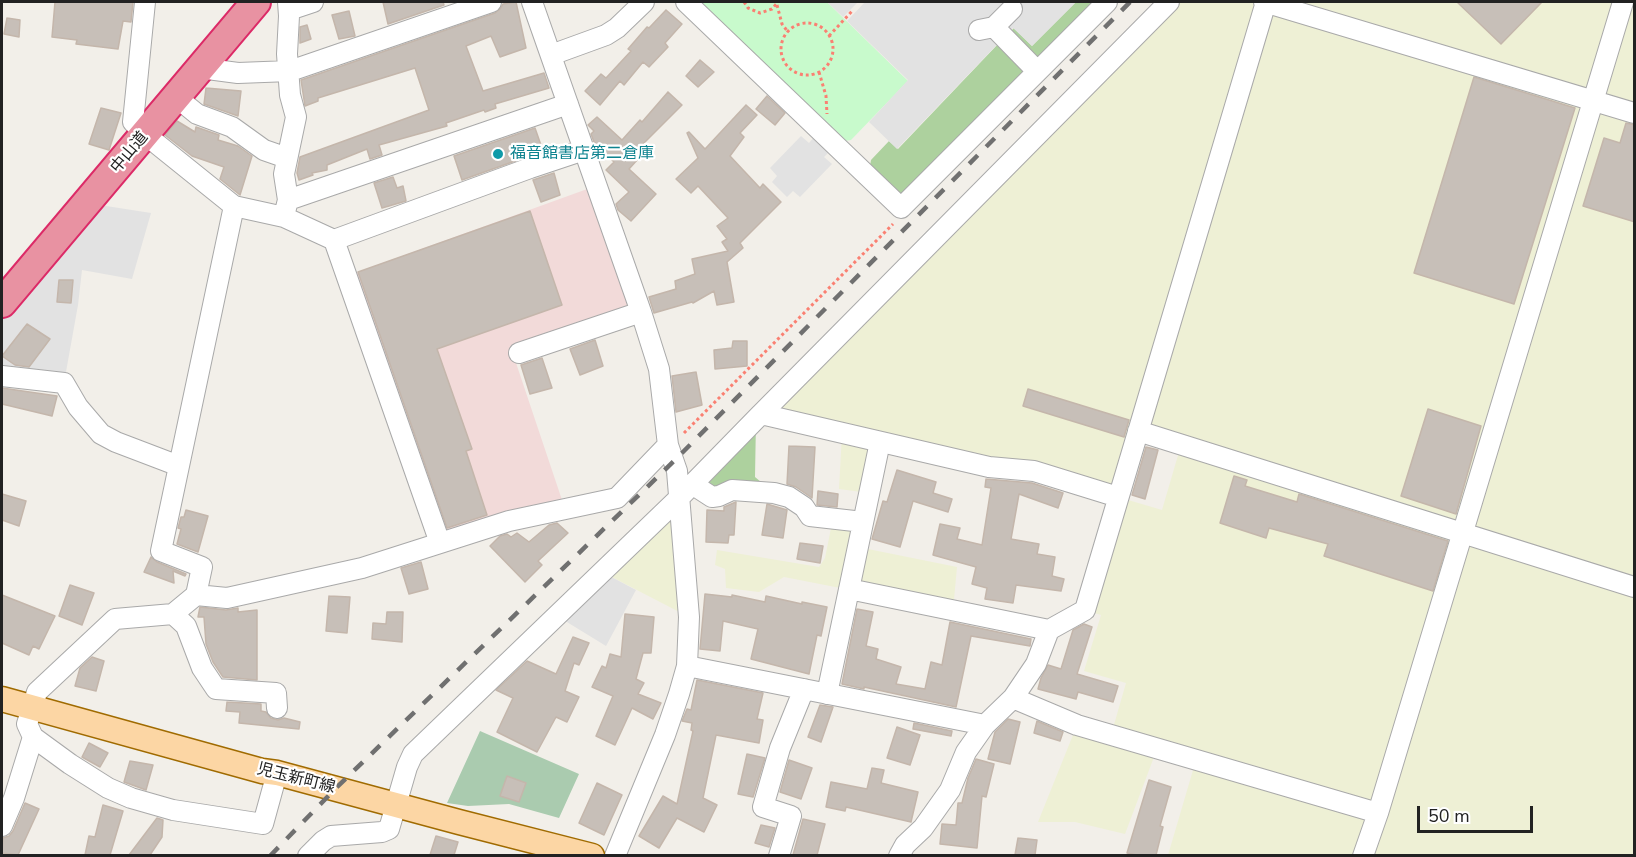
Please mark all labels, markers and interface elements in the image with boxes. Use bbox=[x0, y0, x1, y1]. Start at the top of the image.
street label: 中山道 bbox=[107, 128, 153, 178]
place label: 福音館書店第二倉庫 bbox=[510, 144, 654, 164]
marker: 福音館書店第二倉庫 bbox=[491, 147, 505, 161]
street label: 児玉新町線 bbox=[255, 760, 337, 798]
scale bar bbox=[1420, 794, 1536, 832]
text: 50 m bbox=[1428, 804, 1470, 828]

